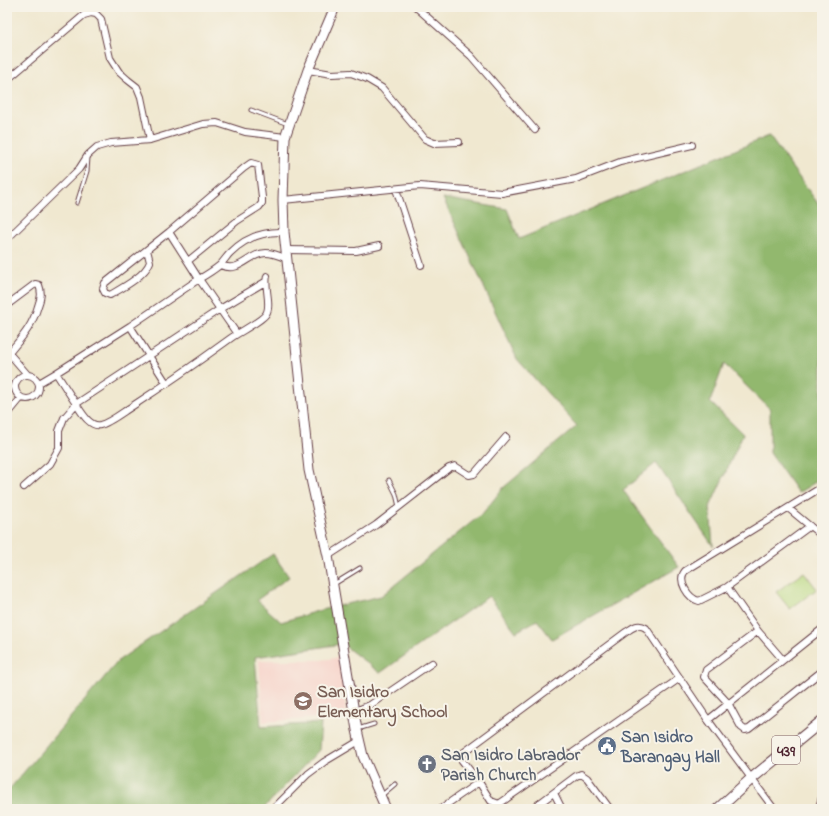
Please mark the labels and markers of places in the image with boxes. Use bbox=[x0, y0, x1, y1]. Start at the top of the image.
place label: San Isidro Elementary School bbox=[317, 680, 448, 727]
school or university icon: San Isidro Elementary School bbox=[292, 690, 314, 712]
place label: San Isidro Barangay Hall bbox=[620, 725, 720, 772]
public building icon: San Isidro Barangay Hall bbox=[596, 735, 618, 757]
place label: San Isidro Labrador Parish Church bbox=[441, 743, 581, 788]
church icon: San Isidro Labrador Parish Church bbox=[416, 753, 438, 775]

